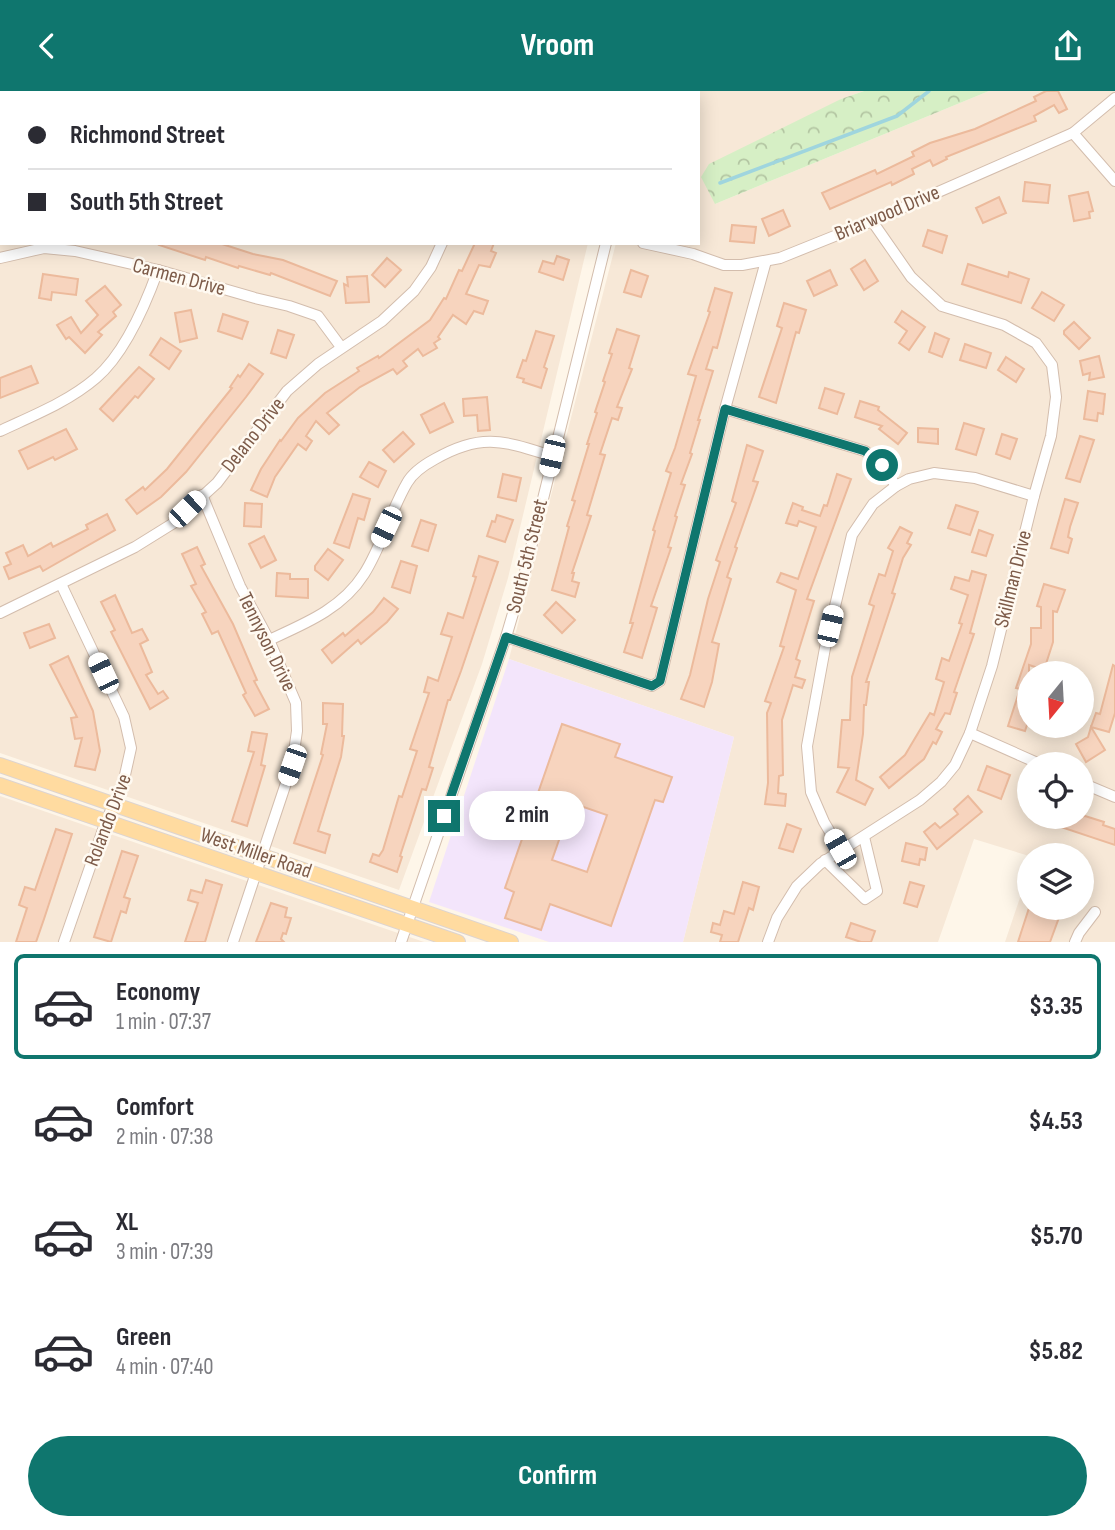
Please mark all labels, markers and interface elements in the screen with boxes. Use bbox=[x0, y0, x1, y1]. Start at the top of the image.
text: Vroom bbox=[521, 26, 594, 65]
icon: back bbox=[28, 27, 66, 65]
icon: share bbox=[1049, 27, 1087, 65]
text: Richmond Street bbox=[70, 120, 225, 151]
street label: Briarwood Drive bbox=[831, 180, 943, 246]
text: South 5th Street bbox=[70, 187, 223, 218]
street label: Carmen Drive bbox=[130, 253, 228, 301]
street label: Delano Drive bbox=[216, 392, 290, 478]
car bbox=[538, 433, 567, 479]
route start bbox=[866, 449, 898, 481]
car bbox=[165, 487, 210, 531]
street label: South 5th Street bbox=[501, 496, 553, 616]
car bbox=[368, 504, 405, 550]
street label: Skillman Drive bbox=[989, 528, 1037, 630]
street label: Tennyson Drive bbox=[232, 588, 302, 696]
car bbox=[816, 603, 845, 649]
car bbox=[85, 650, 122, 696]
north arrow bbox=[1017, 661, 1094, 739]
map controls bbox=[1017, 661, 1094, 920]
car bbox=[276, 742, 309, 788]
button: locate bbox=[1017, 752, 1094, 829]
street label: Rolando Drive bbox=[79, 770, 137, 870]
callout: 2 min bbox=[468, 791, 584, 841]
route end bbox=[428, 800, 460, 832]
text: 2 min bbox=[505, 801, 549, 829]
street label: West Miller Road bbox=[197, 822, 315, 884]
car bbox=[821, 826, 860, 872]
button: layers bbox=[1017, 843, 1094, 920]
icon: car bbox=[32, 975, 95, 1038]
text: Economy bbox=[116, 977, 200, 1008]
text: $3.35 bbox=[1029, 991, 1083, 1022]
text: 1 min · 07:37 bbox=[116, 1008, 211, 1036]
icon: car bbox=[32, 1090, 95, 1153]
text: Comfort bbox=[116, 1092, 194, 1123]
text: $4.53 bbox=[1029, 1106, 1083, 1137]
text: 2 min · 07:38 bbox=[116, 1123, 213, 1151]
icon: car bbox=[32, 1205, 95, 1268]
text: XL bbox=[116, 1207, 138, 1238]
text: $5.70 bbox=[1030, 1221, 1083, 1252]
text: 3 min · 07:39 bbox=[116, 1238, 214, 1266]
icon: car bbox=[32, 1320, 95, 1383]
text: Green bbox=[116, 1322, 171, 1353]
text: $5.82 bbox=[1029, 1336, 1083, 1367]
text: 4 min · 07:40 bbox=[116, 1353, 214, 1381]
button: Confirm bbox=[28, 1436, 1087, 1516]

